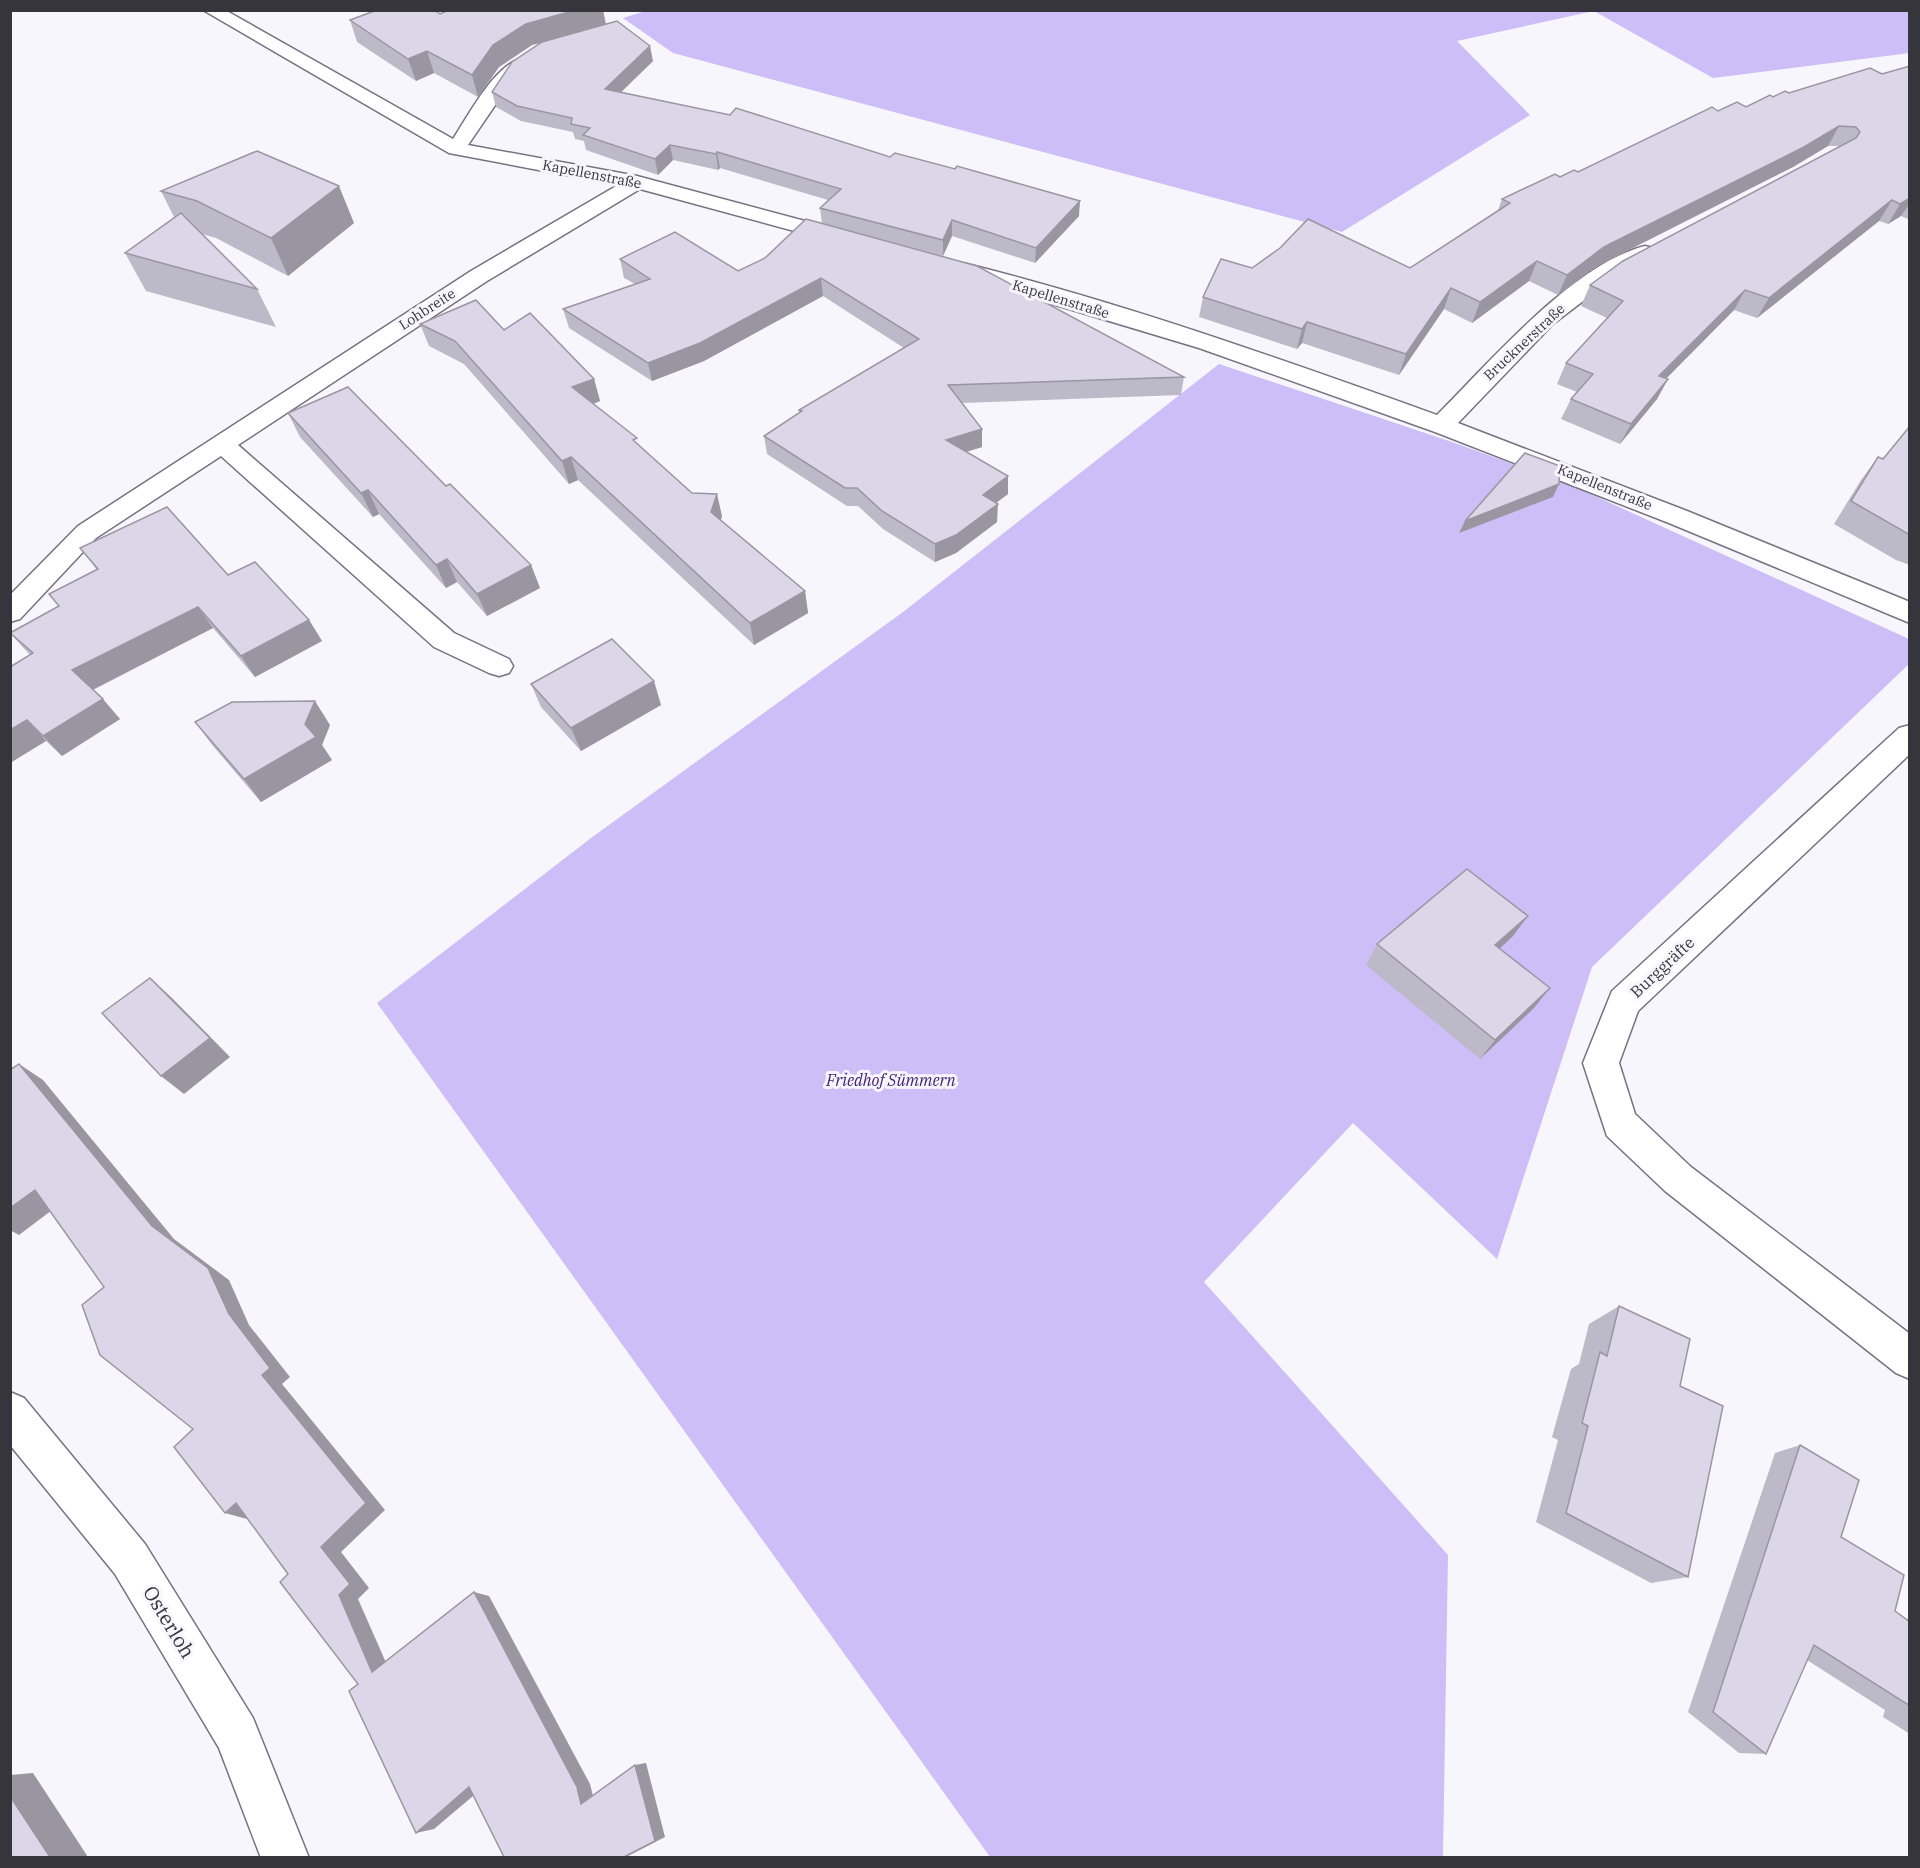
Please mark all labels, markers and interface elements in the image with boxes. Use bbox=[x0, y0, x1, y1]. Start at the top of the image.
street label: Kapellenstraße bbox=[541, 156, 643, 192]
street label: Kapellenstraße bbox=[1010, 276, 1112, 322]
street label: Lohbreite bbox=[395, 284, 459, 334]
street label: Brucknerstraße bbox=[1480, 300, 1568, 384]
street label: Kapellenstraße bbox=[1555, 460, 1655, 514]
street label: Burggräfte bbox=[1626, 932, 1698, 1002]
park label: Friedhof Sümmern bbox=[825, 1070, 956, 1090]
street label: Osterloh bbox=[137, 1580, 202, 1663]

